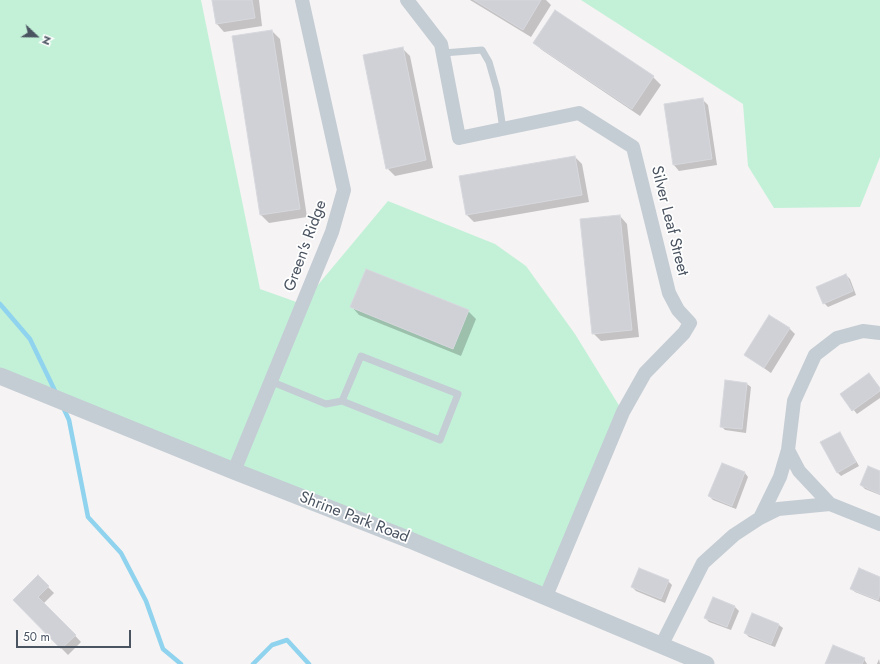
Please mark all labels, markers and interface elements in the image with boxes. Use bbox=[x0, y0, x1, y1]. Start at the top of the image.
north arrow bbox=[16, 16, 56, 56]
text: N bbox=[38, 33, 56, 48]
street label: Silver Leaf Street bbox=[646, 164, 692, 278]
street label: Green's Ridge bbox=[281, 198, 331, 294]
street label: Shrine Park Road bbox=[296, 488, 412, 548]
scale bar bbox=[18, 622, 133, 648]
text: 50 m bbox=[23, 628, 50, 646]

